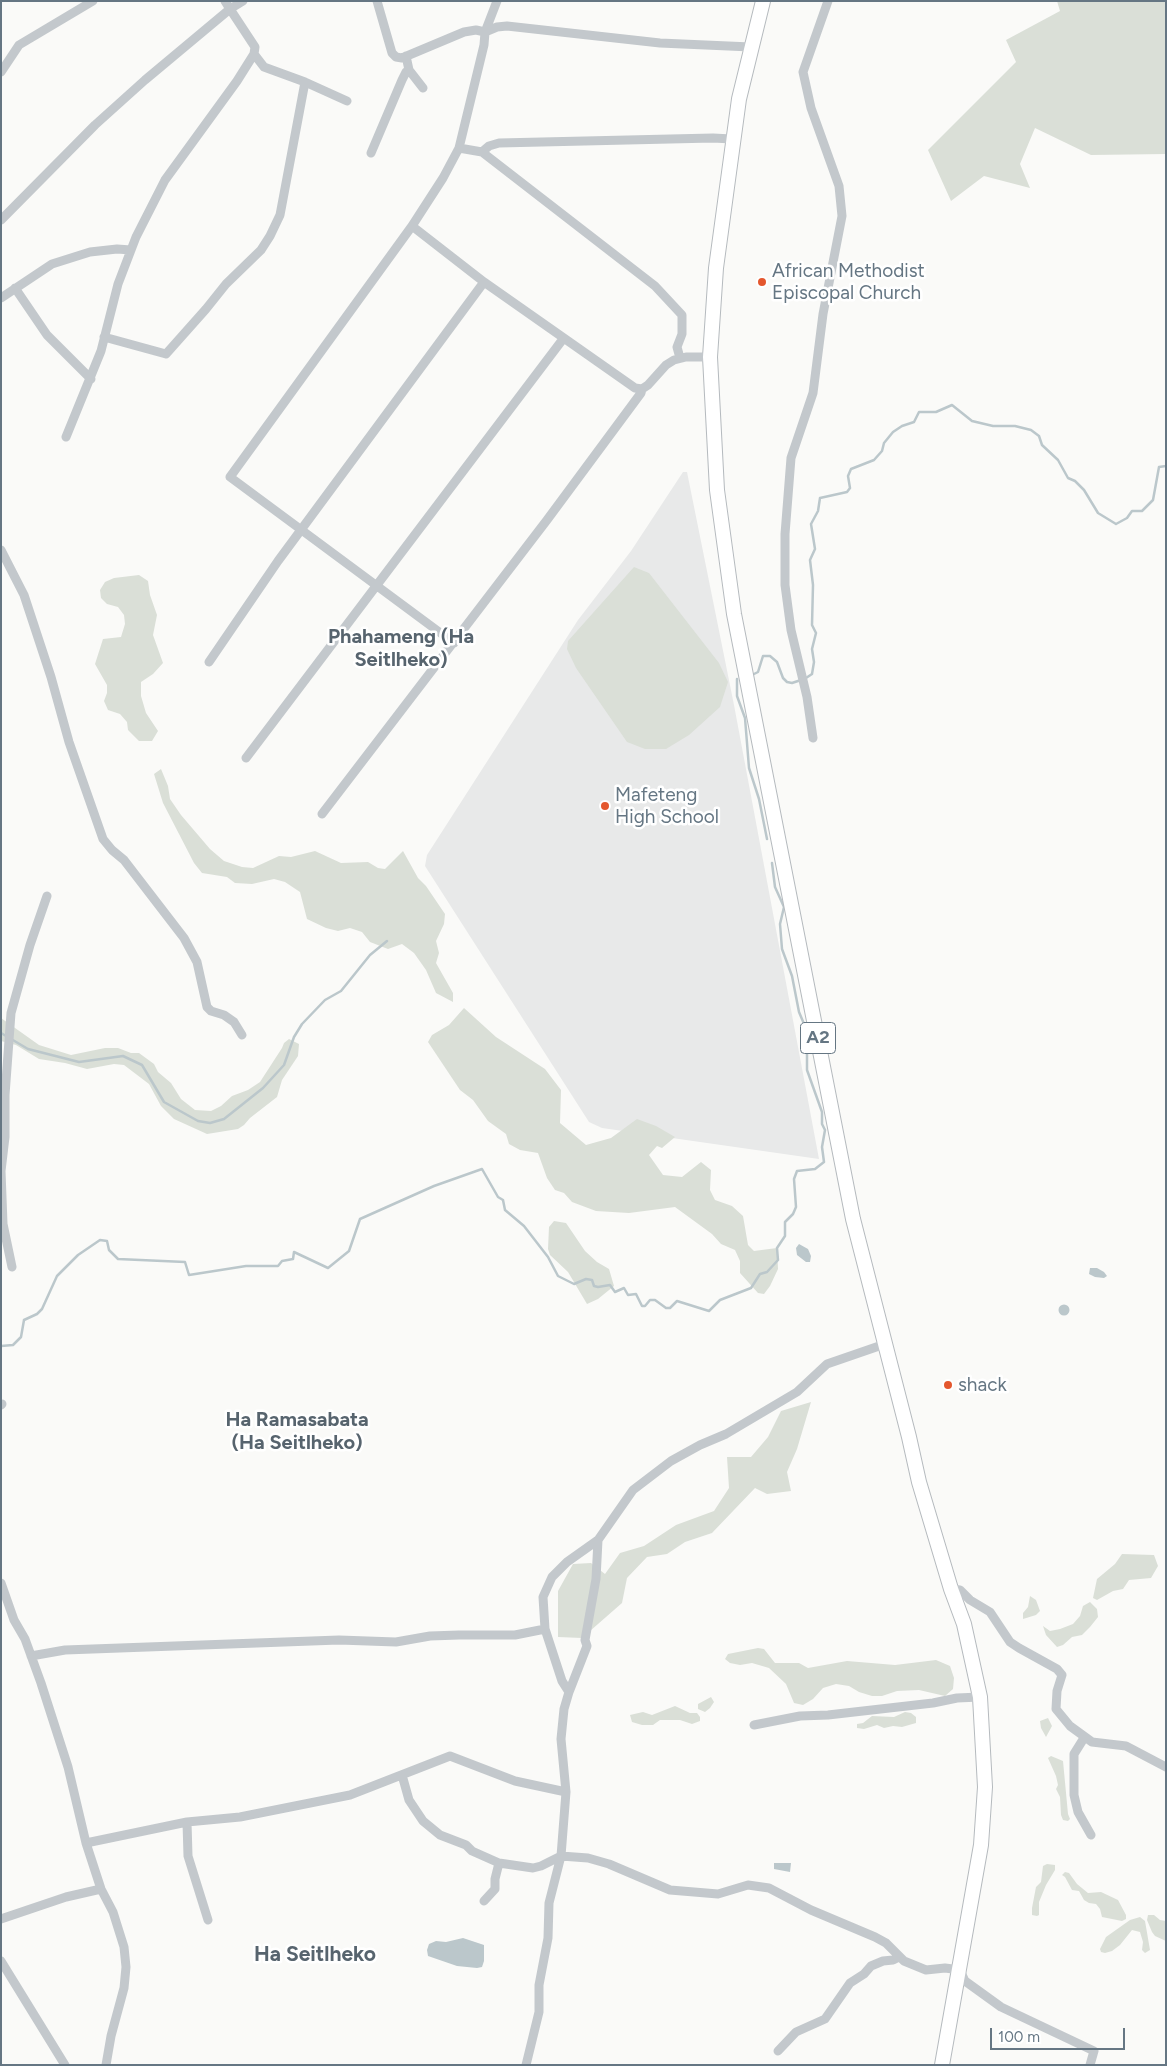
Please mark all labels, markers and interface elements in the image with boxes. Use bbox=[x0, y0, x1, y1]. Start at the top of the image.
place label: African Methodist Episcopal Church bbox=[772, 260, 925, 304]
marker: African Methodist Episcopal Church bbox=[756, 276, 768, 288]
district label: Phahameng (Ha Seitlheko) bbox=[328, 625, 474, 672]
place label: Mafeteng High School bbox=[615, 784, 719, 828]
marker: Mafeteng High School bbox=[599, 800, 611, 812]
road number: A2 bbox=[800, 1022, 836, 1054]
place label: shack bbox=[958, 1374, 1007, 1396]
marker: shack bbox=[942, 1379, 954, 1391]
district label: Ha Ramasabata (Ha Seitlheko) bbox=[225, 1408, 369, 1455]
district label: Ha Seitlheko bbox=[254, 1942, 376, 1968]
scale bar bbox=[992, 2018, 1127, 2050]
text: 100 m bbox=[998, 2028, 1040, 2046]

